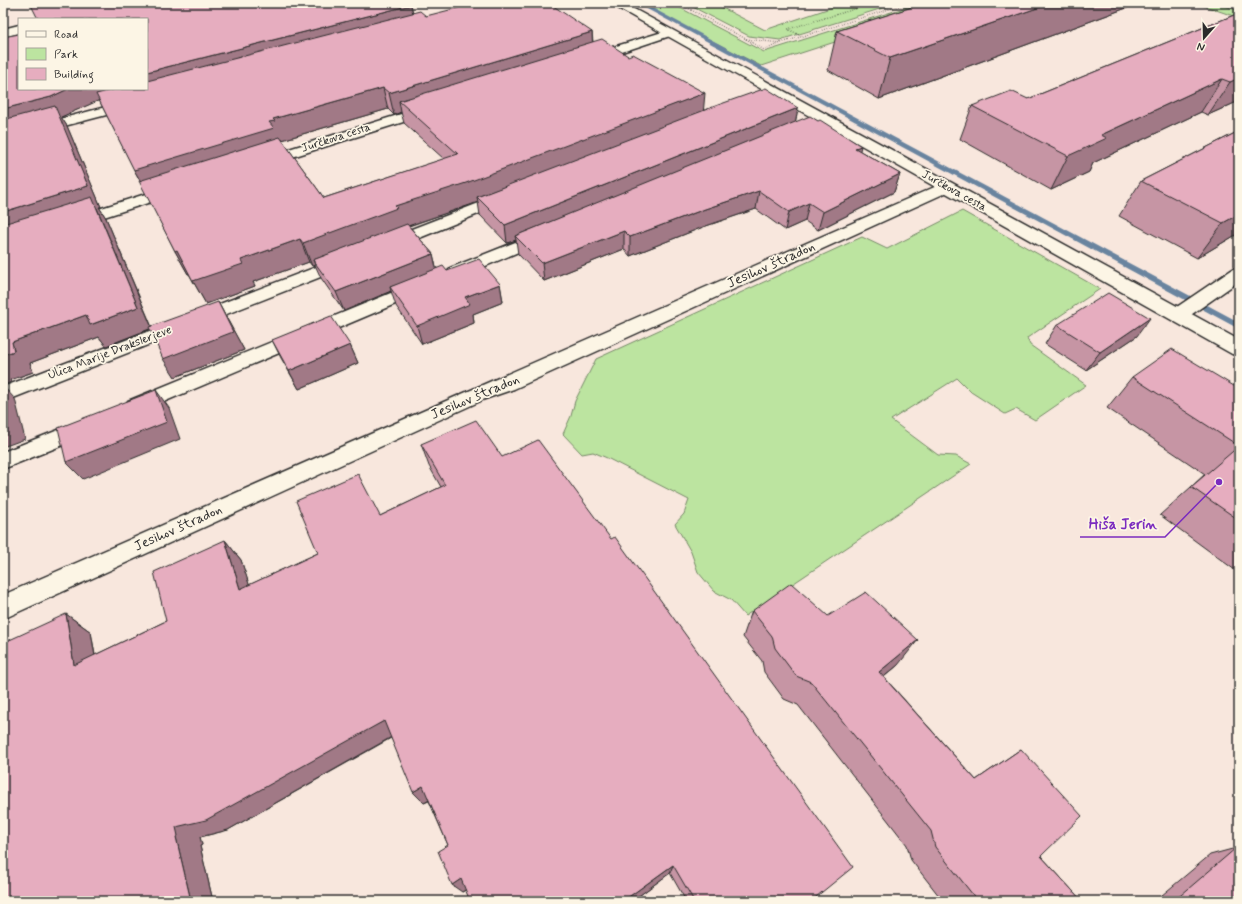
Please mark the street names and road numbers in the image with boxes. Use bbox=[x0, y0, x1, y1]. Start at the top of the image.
street label: Jurčkova cesta bbox=[299, 119, 373, 157]
street label: Jurčkova cesta bbox=[919, 167, 989, 215]
street label: Jesihov štradon bbox=[724, 238, 818, 292]
street label: Ulica Marije Drakslerjeve bbox=[46, 322, 174, 384]
street label: Jesihov štradon bbox=[428, 370, 522, 424]
street label: Jesihov štradon bbox=[131, 501, 225, 555]

